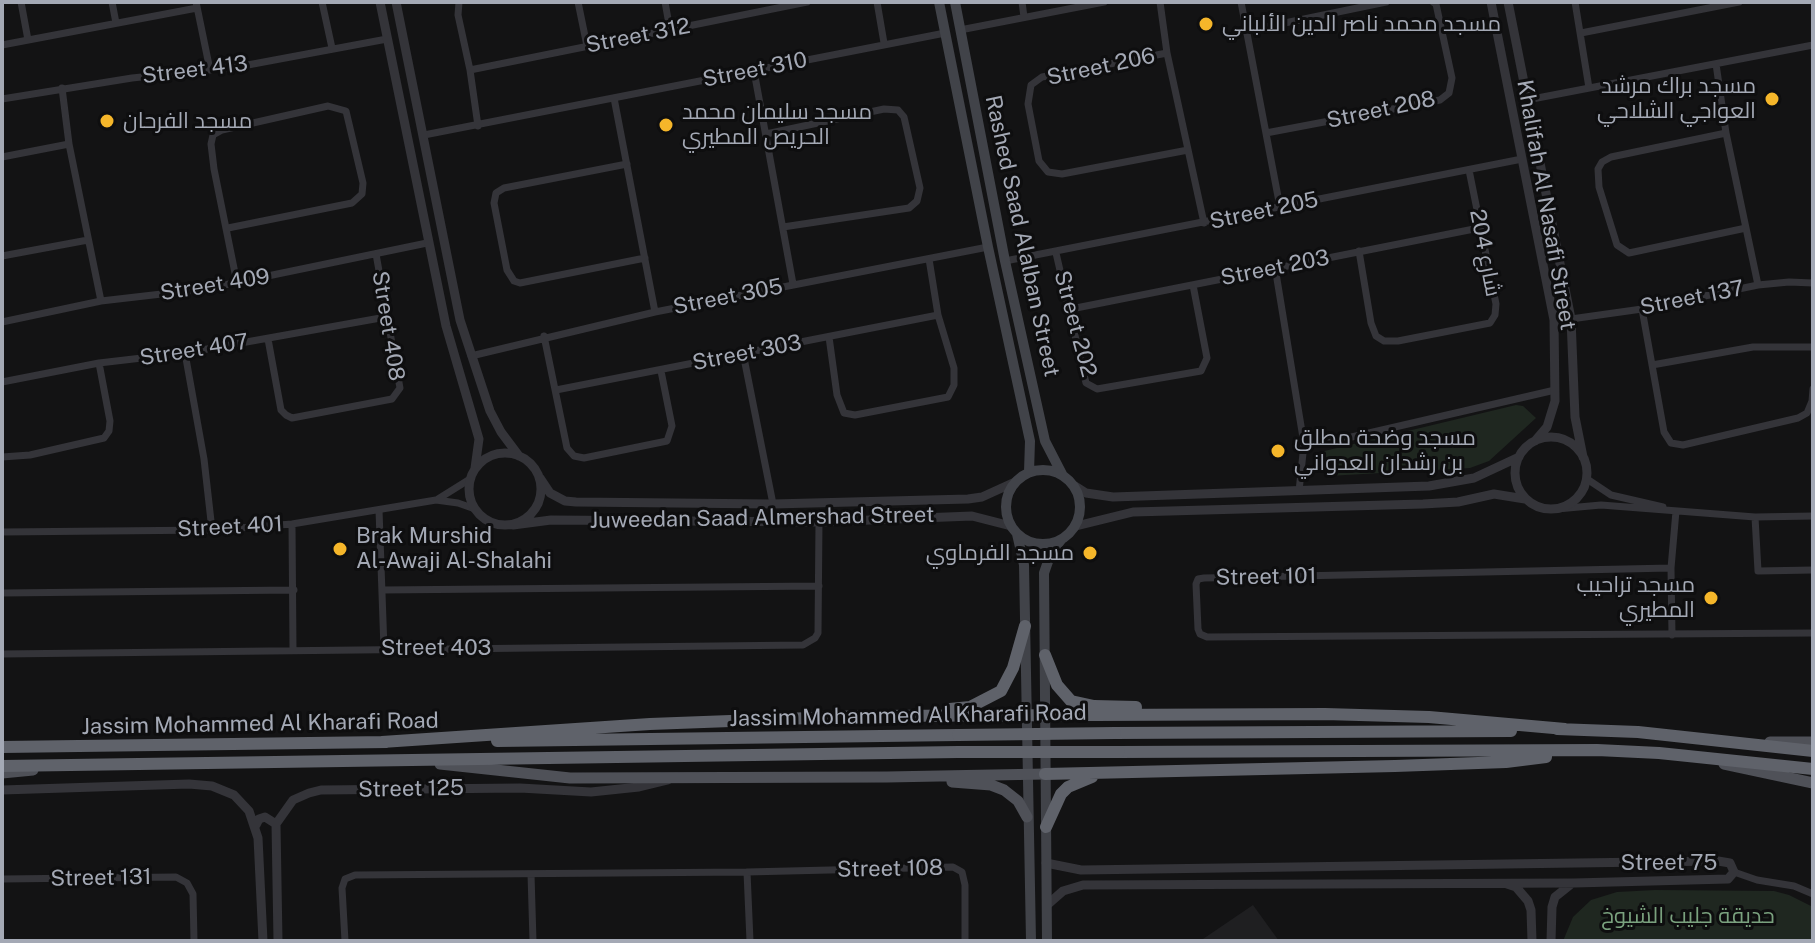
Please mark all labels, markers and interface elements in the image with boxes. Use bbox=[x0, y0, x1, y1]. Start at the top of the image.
place label: مسجد محمد ناصر الدين الألباني bbox=[1222, 11, 1501, 37]
street label: Street 312 bbox=[584, 13, 692, 59]
marker: مسجد محمد ناصر الدين الألباني bbox=[1197, 15, 1215, 33]
street label: Street 206 bbox=[1045, 43, 1157, 91]
street label: Street 310 bbox=[701, 47, 809, 93]
street label: Street 413 bbox=[141, 50, 249, 90]
place label: مسجد براك مرشد العواجي الشلاحي bbox=[1597, 73, 1756, 124]
street label: Khalifah Al Nasafi Street bbox=[1511, 78, 1581, 332]
street label: Street 208 bbox=[1324, 86, 1438, 134]
marker: مسجد براك مرشد العواجي الشلاحي bbox=[1763, 90, 1781, 108]
street label: Rashed Saad Alalban Street bbox=[979, 93, 1065, 379]
place label: مسجد سليمان محمد الحريص المطيري bbox=[682, 99, 872, 150]
place label: مسجد الفرحان bbox=[123, 108, 252, 134]
marker: مسجد الفرحان bbox=[98, 112, 116, 130]
marker: مسجد سليمان محمد الحريص المطيري bbox=[657, 116, 675, 134]
street label: Street 205 bbox=[1207, 187, 1321, 235]
street label: شارع 204 bbox=[1464, 207, 1506, 299]
street label: Street 203 bbox=[1219, 245, 1331, 291]
street label: Street 409 bbox=[158, 263, 272, 307]
street label: Street 202 bbox=[1048, 268, 1102, 380]
street label: Street 408 bbox=[366, 269, 410, 383]
street label: Street 305 bbox=[671, 273, 785, 321]
street label: Street 137 bbox=[1638, 275, 1746, 321]
street label: Street 407 bbox=[138, 328, 250, 372]
street label: Street 303 bbox=[690, 330, 804, 376]
place label: مسجد وضحة مطلق بن رشدان العدواني bbox=[1294, 425, 1476, 476]
marker: مسجد وضحة مطلق بن رشدان العدواني bbox=[1269, 442, 1287, 460]
street label: Juweedan Saad Almershad Street bbox=[589, 502, 935, 534]
street label: Street 401 bbox=[176, 511, 284, 543]
place label: Brak Murshid Al-Awaji Al-Shalahi bbox=[356, 523, 552, 574]
marker: Brak Murshid Al-Awaji Al-Shalahi bbox=[331, 540, 349, 558]
place label: مسجد الفرماوي bbox=[926, 540, 1074, 566]
marker: مسجد الفرماوي bbox=[1081, 544, 1099, 562]
street label: Street 101 bbox=[1215, 563, 1317, 591]
place label: مسجد تراحيب المطيري bbox=[1577, 572, 1695, 624]
marker: مسجد تراحيب المطيري bbox=[1702, 589, 1720, 607]
street label: Street 403 bbox=[381, 635, 491, 661]
street label: Jassim Mohammed Al Kharafi Road bbox=[729, 700, 1087, 732]
street label: Jassim Mohammed Al Kharafi Road bbox=[81, 708, 439, 740]
street label: Street 125 bbox=[358, 775, 464, 803]
street label: Street 75 bbox=[1621, 850, 1717, 876]
street label: Street 108 bbox=[837, 855, 943, 883]
street label: Street 131 bbox=[50, 864, 152, 892]
park label: حديقة جليب الشيوخ bbox=[1601, 903, 1775, 929]

